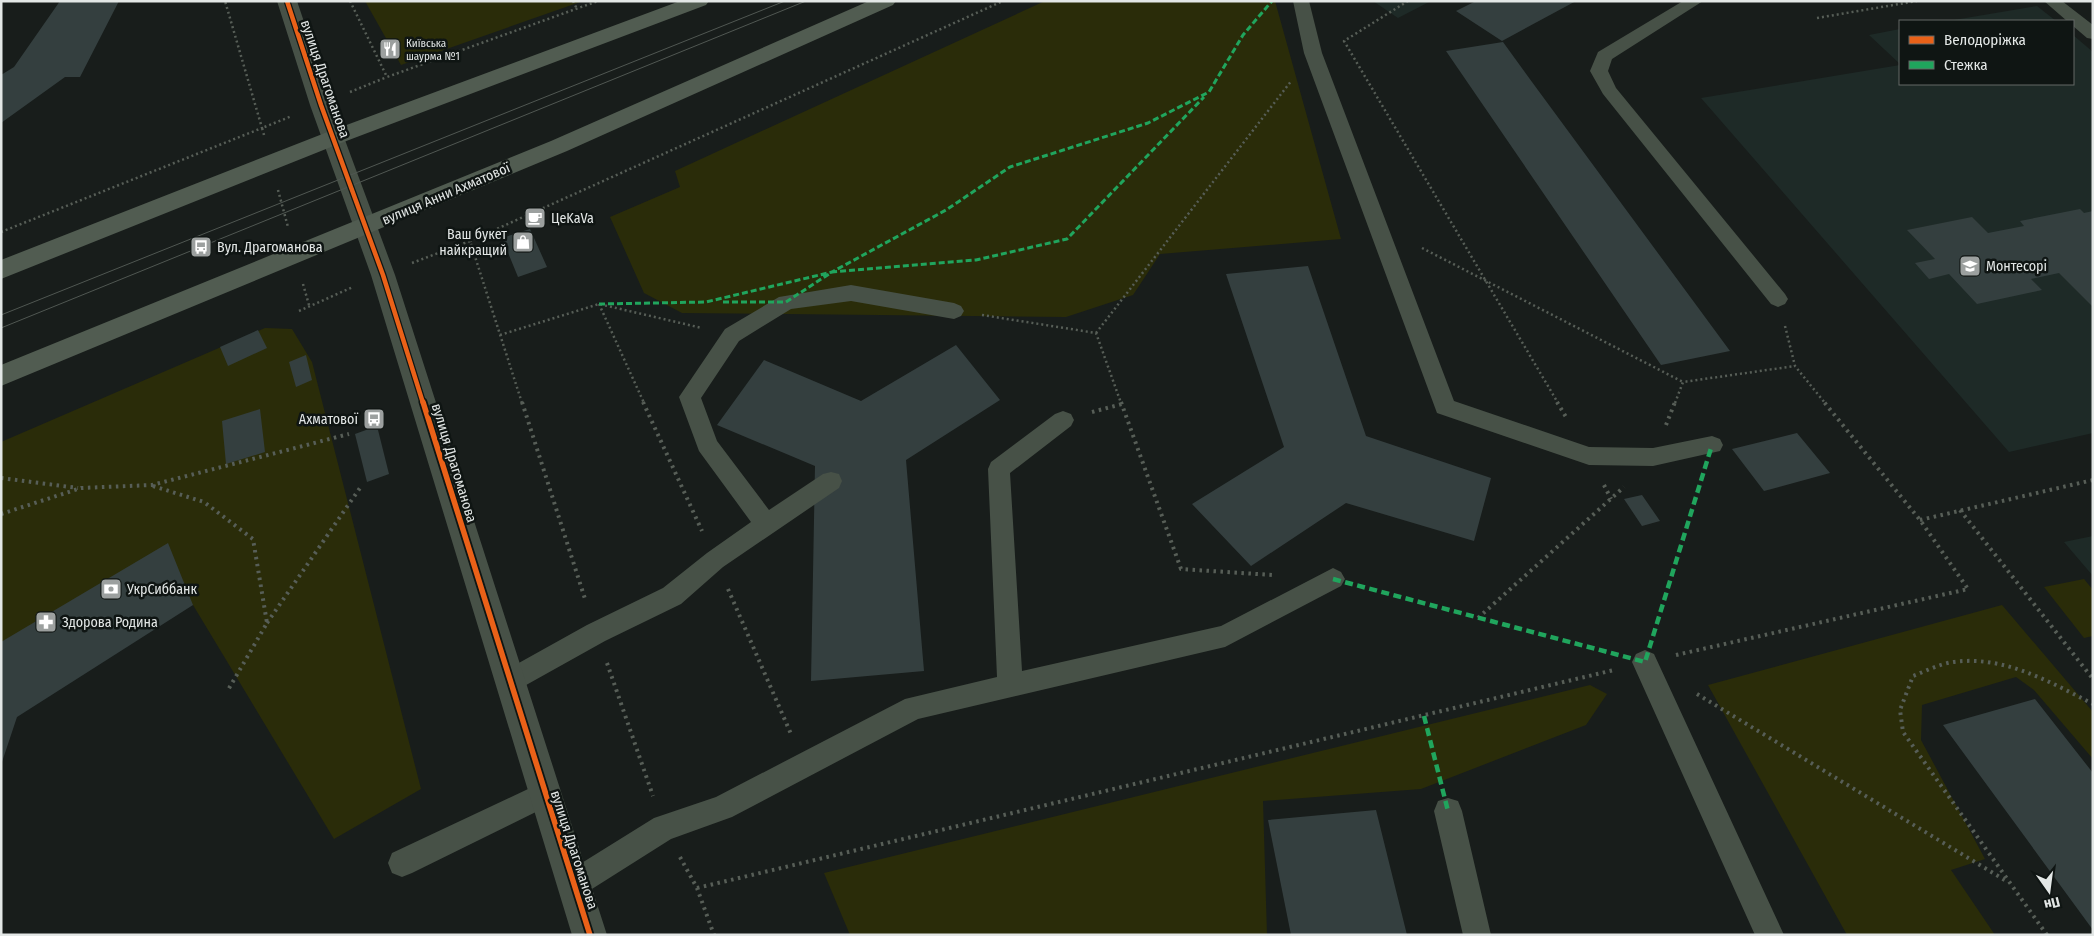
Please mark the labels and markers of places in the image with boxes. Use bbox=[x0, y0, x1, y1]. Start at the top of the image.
restaurant icon: Київська шаурма №1 bbox=[378, 37, 402, 61]
place label: Київська шаурма №1 bbox=[406, 37, 460, 63]
cafe icon: ЦеKaVa bbox=[523, 206, 547, 230]
place label: ЦеKaVa bbox=[551, 210, 594, 227]
place label: Ваш букет найкращий bbox=[439, 226, 507, 259]
shop icon: Ваш букет найкращий bbox=[511, 230, 535, 254]
bus stop icon: Вул. Драгоманова bbox=[189, 235, 213, 259]
place label: Вул. Драгоманова bbox=[217, 239, 323, 256]
school or university icon: Монтесорі bbox=[1958, 254, 1982, 278]
place label: Монтесорі bbox=[1986, 258, 2047, 275]
bus stop icon: Ахматової bbox=[362, 407, 386, 431]
place label: Ахматової bbox=[299, 411, 358, 428]
bank icon: УкрСиббанк bbox=[99, 577, 123, 601]
place label: УкрСиббанк bbox=[126, 581, 198, 598]
pharmacy icon: Здорова Родина bbox=[34, 610, 58, 634]
place label: Здорова Родина bbox=[62, 614, 158, 631]

